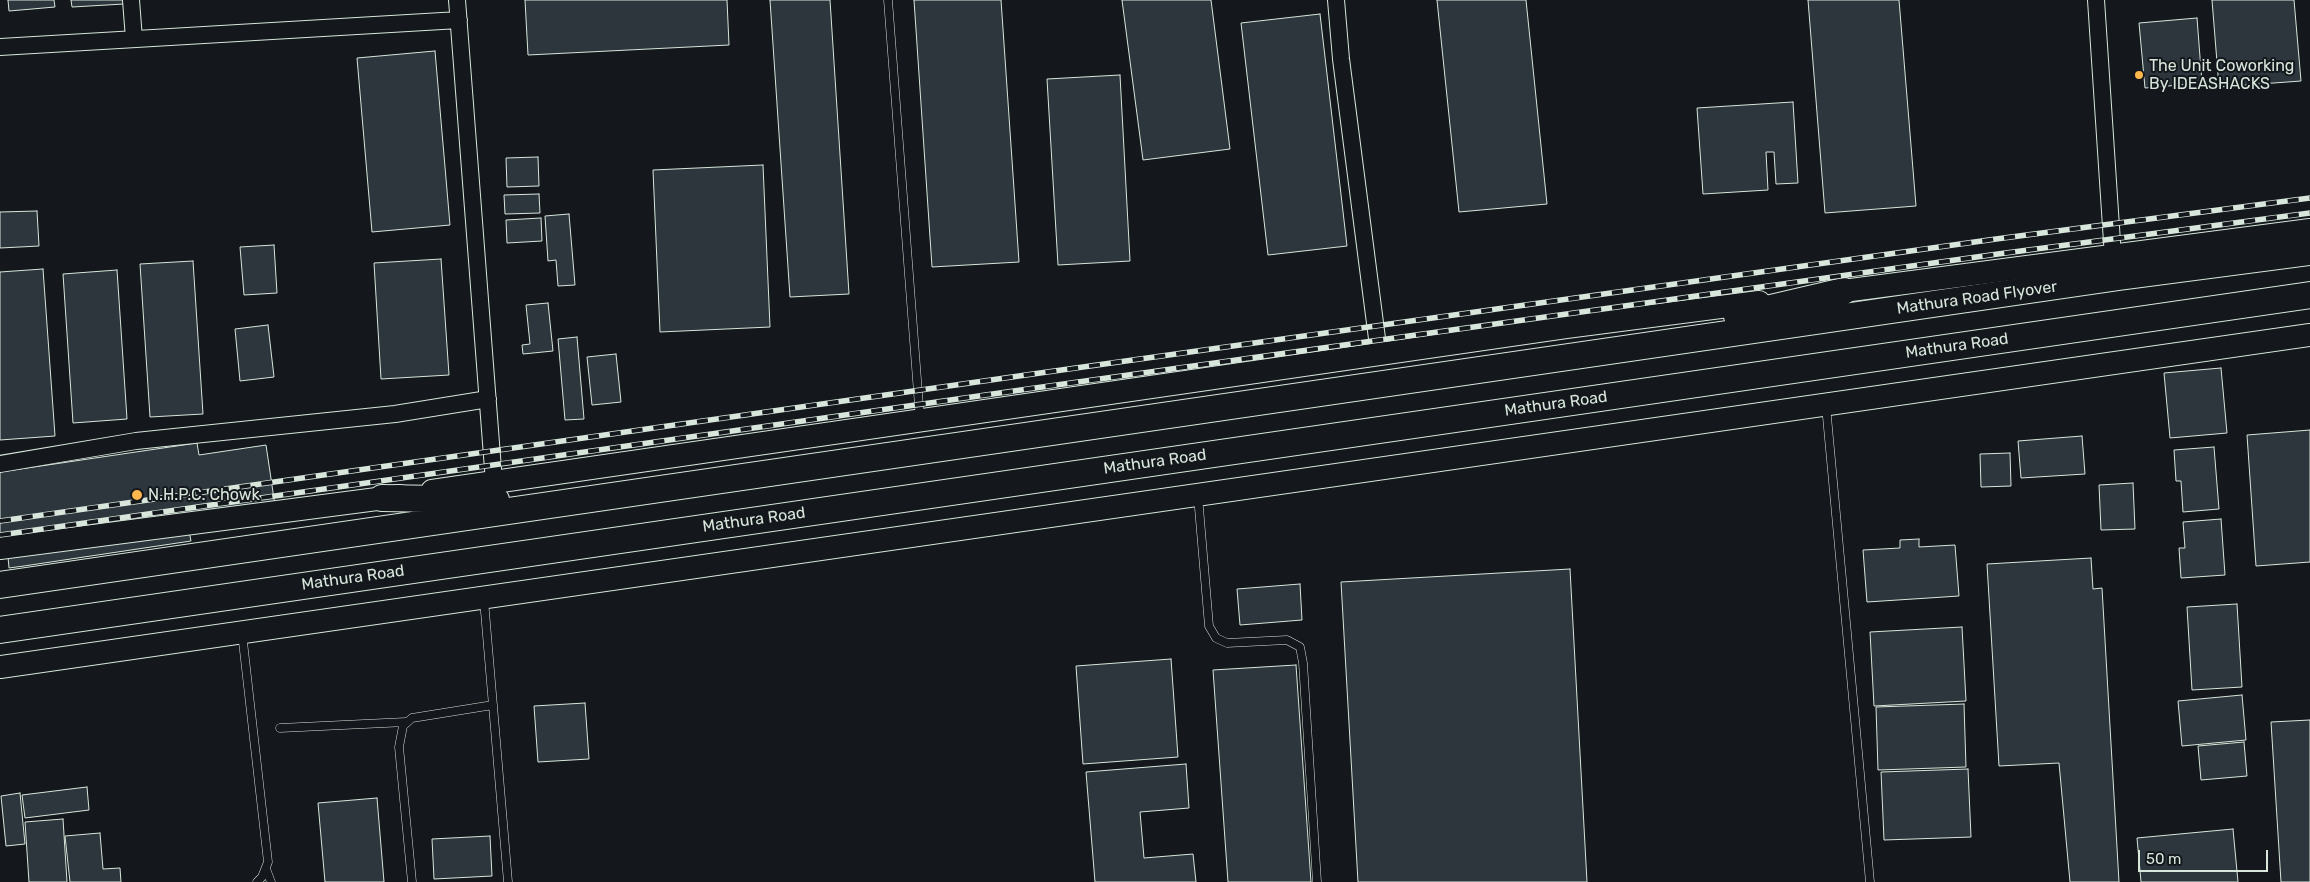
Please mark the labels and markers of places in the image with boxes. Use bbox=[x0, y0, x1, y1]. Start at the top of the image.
place label: The Unit Coworking By IDEASHACKS bbox=[2149, 56, 2294, 94]
marker: The Unit Coworking By IDEASHACKS bbox=[2133, 69, 2145, 81]
place label: N.H.P.C. Chowk bbox=[148, 485, 260, 505]
marker: N.H.P.C. Chowk bbox=[130, 488, 144, 502]

